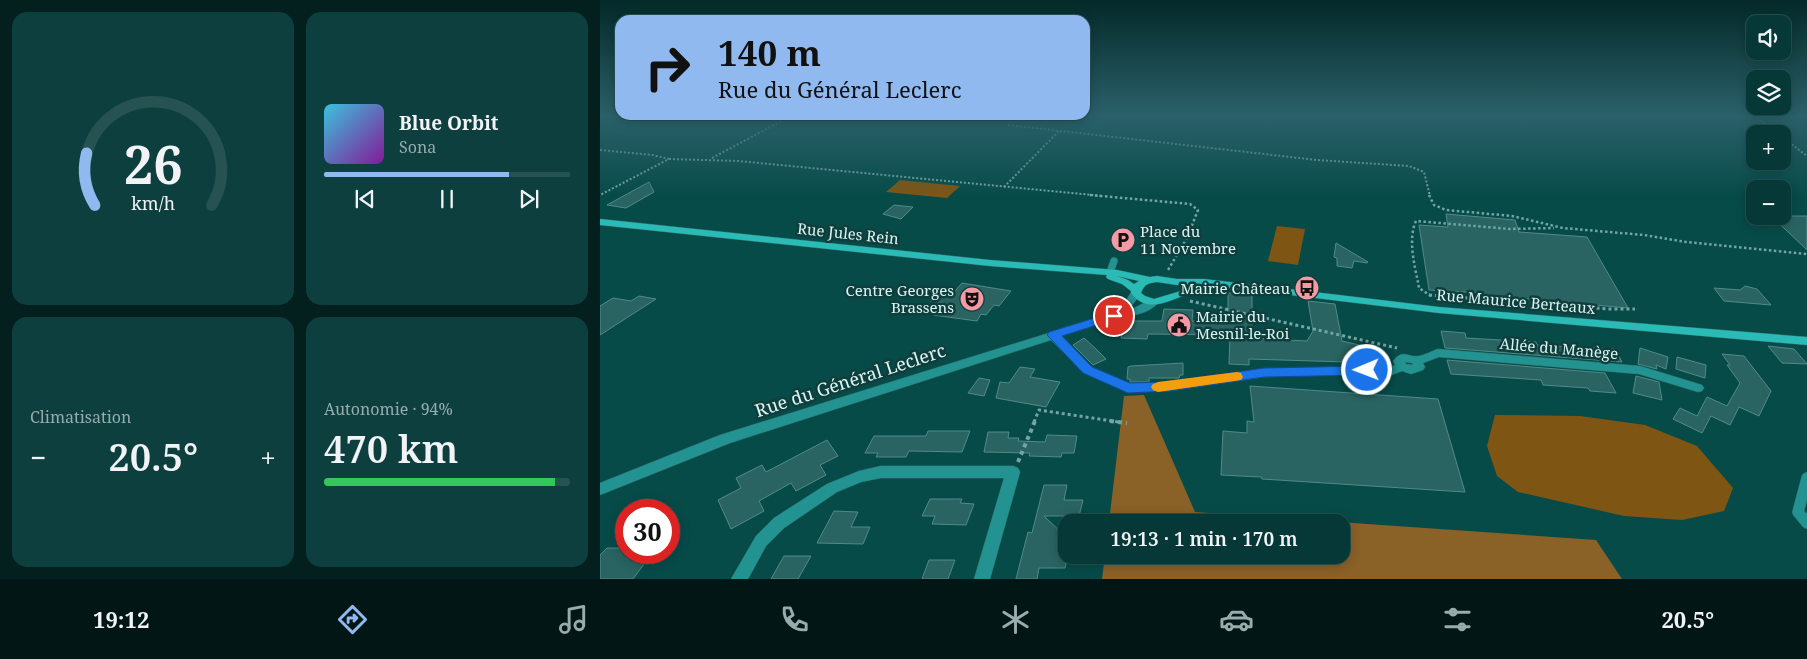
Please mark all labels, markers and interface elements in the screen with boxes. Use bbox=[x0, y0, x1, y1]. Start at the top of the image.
map controls bbox=[1746, 15, 1791, 225]
button: sound bbox=[1746, 15, 1791, 60]
text: 140 m bbox=[718, 29, 821, 76]
icon: right bbox=[635, 35, 700, 100]
button: layers bbox=[1746, 70, 1791, 115]
text: Rue du Général Leclerc bbox=[718, 74, 961, 104]
text: Blue Orbit bbox=[399, 110, 499, 136]
button: + bbox=[1746, 125, 1791, 170]
text: 26 bbox=[124, 128, 182, 199]
text: Sona bbox=[399, 136, 436, 158]
button: − bbox=[1746, 180, 1791, 225]
icon: previous bbox=[351, 185, 379, 213]
icon: pause bbox=[433, 185, 461, 213]
icon: next bbox=[515, 185, 543, 213]
text: km/h bbox=[131, 191, 175, 215]
street label: Rue Jules Rein bbox=[796, 218, 900, 248]
place label: Place du 11 Novembre bbox=[1140, 221, 1236, 258]
parking icon: Place du 11 Novembre bbox=[1110, 227, 1136, 253]
bus stop icon: Mairie Château bbox=[1294, 275, 1320, 301]
place label: Mairie Château bbox=[1180, 278, 1290, 298]
place label: Centre Georges Brassens bbox=[846, 280, 954, 317]
street label: Rue Maurice Berteaux bbox=[1436, 284, 1597, 318]
theatre icon: Centre Georges Brassens bbox=[959, 286, 985, 312]
pin bbox=[1093, 295, 1135, 337]
icon: arrive bbox=[1100, 302, 1128, 330]
place label: Mairie du Mesnil-le-Roi bbox=[1196, 306, 1289, 343]
public building icon: Mairie du Mesnil-le-Roi bbox=[1166, 312, 1192, 338]
street label: Allée du Manège bbox=[1499, 333, 1619, 363]
street label: Rue du Général Leclerc bbox=[752, 338, 949, 422]
position arrow bbox=[1340, 343, 1392, 395]
text: Autonomie · 94% bbox=[324, 398, 453, 420]
text: Climatisation bbox=[30, 406, 131, 428]
text: 470 km bbox=[324, 422, 458, 474]
text: 20.5° bbox=[108, 430, 198, 482]
text: − bbox=[30, 438, 46, 476]
text: + bbox=[260, 438, 276, 476]
speed limit sign: 30 bbox=[615, 499, 680, 564]
text: 19:13 · 1 min · 170 m bbox=[1110, 526, 1298, 552]
icon: directions bbox=[335, 602, 370, 637]
icon: music bbox=[556, 602, 591, 637]
icon: phone bbox=[777, 602, 812, 637]
icon: climate bbox=[998, 602, 1033, 637]
icon: car bbox=[1219, 602, 1254, 637]
icon: filters bbox=[1440, 602, 1475, 637]
text: 19:12 bbox=[93, 604, 149, 634]
text: 20.5° bbox=[1661, 604, 1714, 634]

